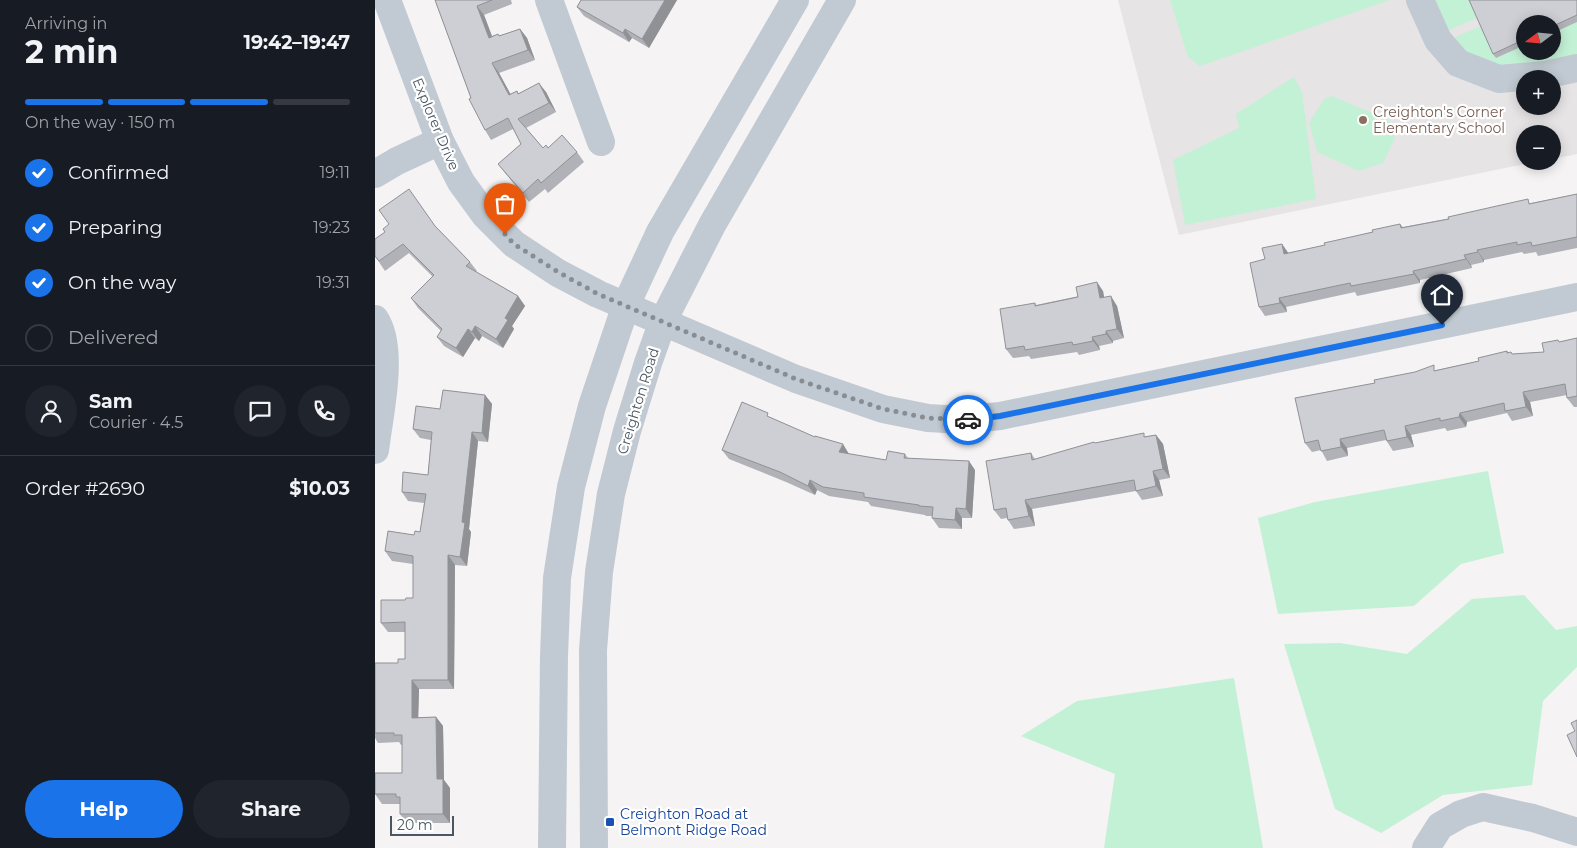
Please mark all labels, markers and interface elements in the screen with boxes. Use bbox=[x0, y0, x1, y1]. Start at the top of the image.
text: Arriving in bbox=[25, 14, 107, 33]
north arrow bbox=[1516, 15, 1561, 60]
map controls bbox=[1516, 15, 1561, 170]
text: 19:42–19:47 bbox=[244, 31, 350, 54]
text: 2 min bbox=[25, 32, 118, 71]
button: + bbox=[1516, 70, 1561, 115]
street label: Explorer Drive bbox=[408, 75, 464, 173]
place label: Creighton's Corner Elementary School bbox=[1373, 103, 1505, 137]
text: On the way · 150 m bbox=[25, 113, 175, 132]
marker: Creighton's Corner Elementary School bbox=[1357, 114, 1369, 126]
button: − bbox=[1516, 125, 1561, 170]
icon: check bbox=[25, 159, 53, 187]
text: Confirmed bbox=[68, 161, 169, 184]
text: 19:11 bbox=[320, 163, 350, 182]
pin bbox=[484, 183, 526, 234]
icon: bag bbox=[491, 190, 519, 218]
icon: check bbox=[25, 214, 53, 242]
text: Preparing bbox=[68, 216, 163, 239]
text: 19:23 bbox=[313, 218, 350, 237]
icon: check bbox=[25, 269, 53, 297]
text: On the way bbox=[68, 271, 176, 294]
text: 19:31 bbox=[316, 273, 350, 292]
pin bbox=[1421, 274, 1463, 325]
icon: home bbox=[1428, 281, 1456, 309]
text: Delivered bbox=[68, 326, 159, 349]
street label: Creighton Road bbox=[613, 345, 663, 457]
button: person bbox=[25, 385, 77, 437]
button: chat bbox=[234, 385, 286, 437]
button: phone bbox=[298, 385, 350, 437]
text: Sam bbox=[89, 390, 133, 413]
courier bbox=[943, 395, 993, 445]
icon: car bbox=[954, 406, 982, 434]
text: Courier · 4.5 bbox=[89, 413, 183, 432]
text: Order #2690 bbox=[25, 477, 145, 500]
text: $10.03 bbox=[289, 477, 350, 500]
button: Help bbox=[25, 780, 183, 838]
button: Share bbox=[193, 780, 350, 838]
place label: Creighton Road at Belmont Ridge Road bbox=[620, 805, 767, 839]
scale bar bbox=[390, 813, 454, 836]
text: 20 m bbox=[397, 816, 433, 834]
marker: Creighton Road at Belmont Ridge Road bbox=[604, 816, 616, 828]

